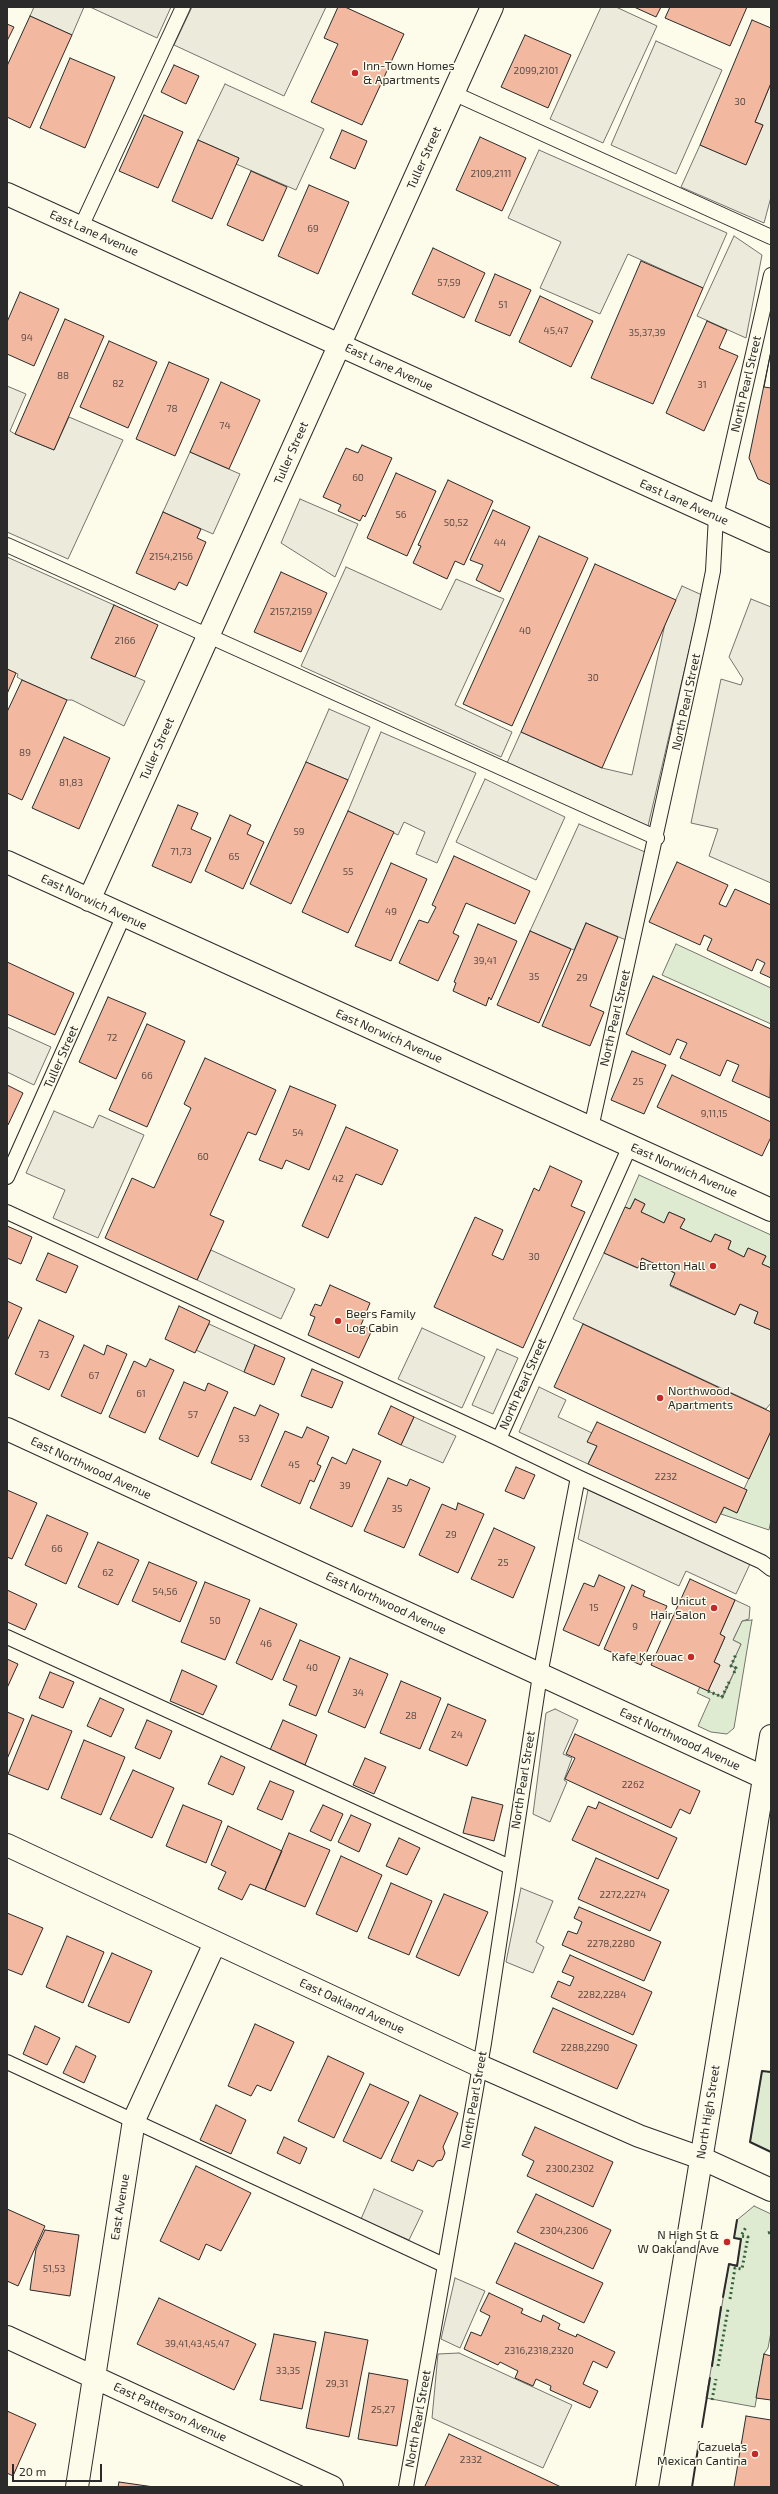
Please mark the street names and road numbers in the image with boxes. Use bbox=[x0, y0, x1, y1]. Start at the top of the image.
street label: Tuller Street bbox=[404, 124, 444, 192]
street label: East Lane Avenue bbox=[47, 207, 141, 259]
street label: North Pearl Street bbox=[728, 334, 764, 434]
street label: East Lane Avenue bbox=[343, 340, 435, 394]
street label: Tuller Street bbox=[271, 419, 311, 487]
street label: East Lane Avenue bbox=[637, 476, 731, 528]
street label: North Pearl Street bbox=[669, 652, 703, 752]
street label: Tuller Street bbox=[137, 715, 177, 783]
street label: East Norwich Avenue bbox=[39, 871, 149, 933]
street label: North Pearl Street bbox=[597, 968, 633, 1068]
street label: East Norwich Avenue bbox=[333, 1006, 445, 1066]
street label: Tuller Street bbox=[41, 1023, 81, 1091]
street label: East Norwich Avenue bbox=[628, 1140, 740, 1200]
street label: North Pearl Street bbox=[496, 1336, 550, 1432]
street label: East Northwood Avenue bbox=[28, 1434, 154, 1502]
street label: East Northwood Avenue bbox=[323, 1569, 449, 1637]
street label: East Northwood Avenue bbox=[617, 1705, 743, 1773]
street label: North Pearl Street bbox=[508, 1730, 538, 1830]
street label: East Oakland Avenue bbox=[297, 1975, 407, 2037]
street label: North Pearl Street bbox=[458, 2050, 490, 2150]
street label: North High Street bbox=[693, 2064, 723, 2160]
street label: East Avenue bbox=[108, 2173, 132, 2241]
street label: North Pearl Street bbox=[402, 2369, 434, 2469]
street label: East Patterson Avenue bbox=[111, 2379, 229, 2445]

